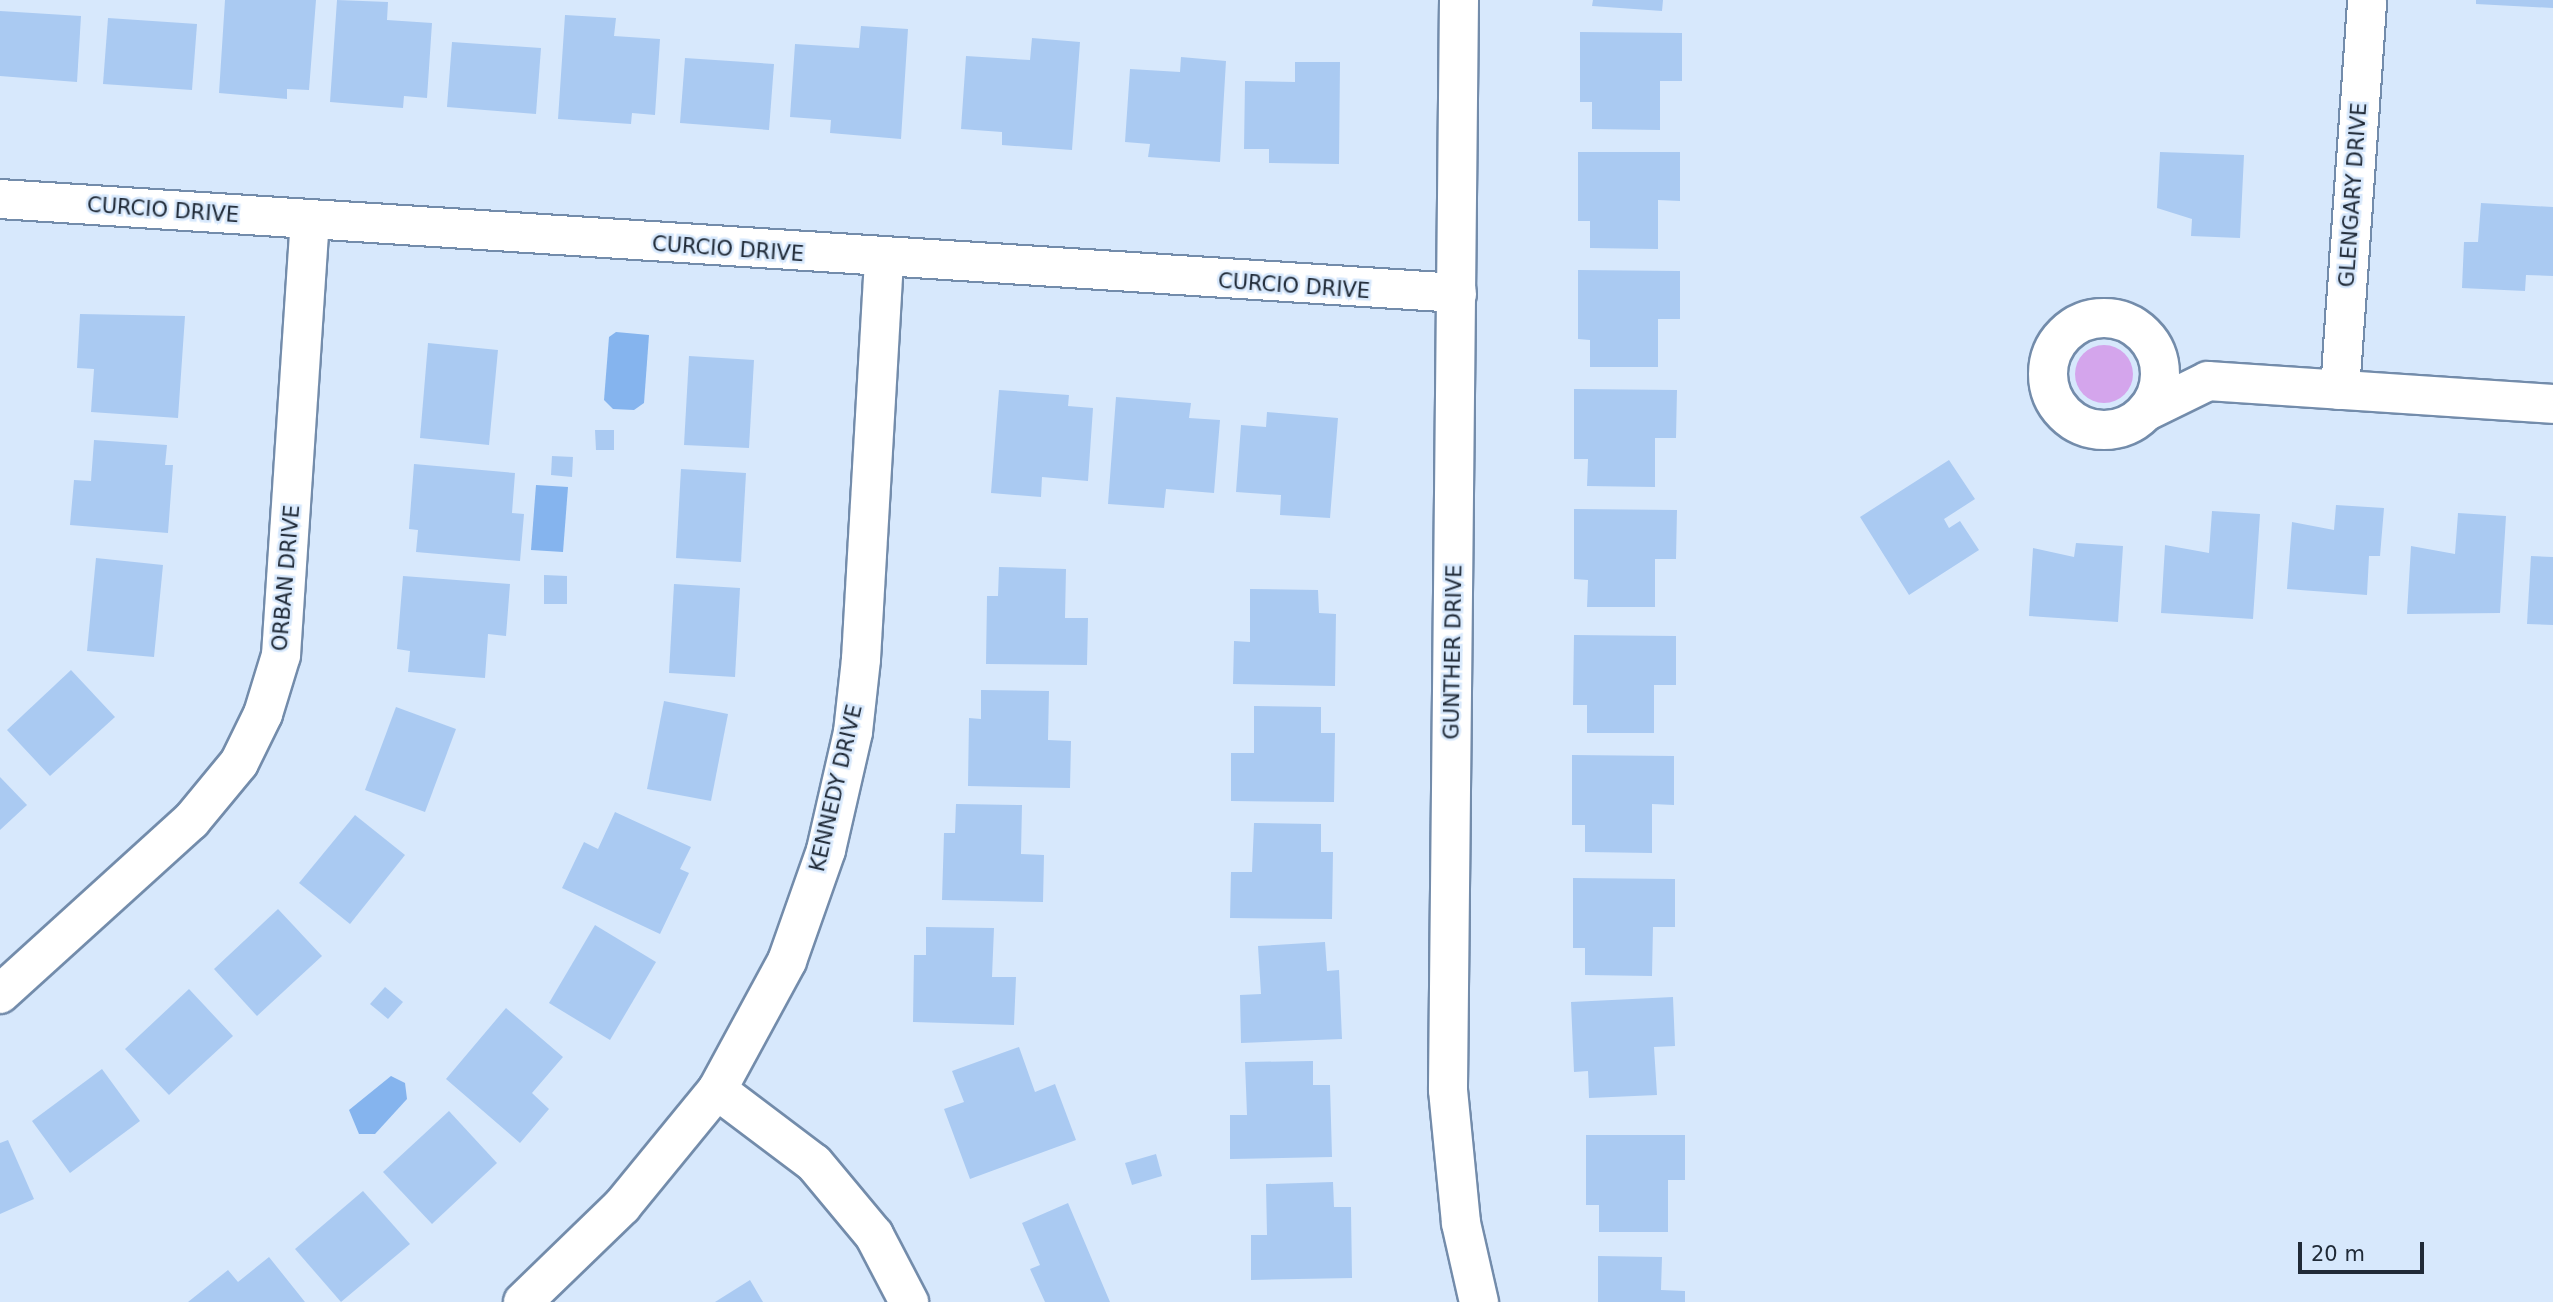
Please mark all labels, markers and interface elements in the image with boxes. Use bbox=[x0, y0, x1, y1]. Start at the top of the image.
street label: GLENGARY DRIVE bbox=[2334, 102, 2372, 288]
street label: CURCIO DRIVE bbox=[86, 192, 240, 228]
street label: CURCIO DRIVE bbox=[651, 231, 805, 267]
street label: CURCIO DRIVE bbox=[1217, 268, 1371, 304]
street label: ORBAN DRIVE bbox=[267, 504, 305, 652]
street label: GUNTHER DRIVE bbox=[1439, 564, 1467, 740]
street label: KENNEDY DRIVE bbox=[805, 702, 867, 874]
scale bar bbox=[2301, 1228, 2427, 1272]
text: 20 m bbox=[2311, 1242, 2365, 1266]

